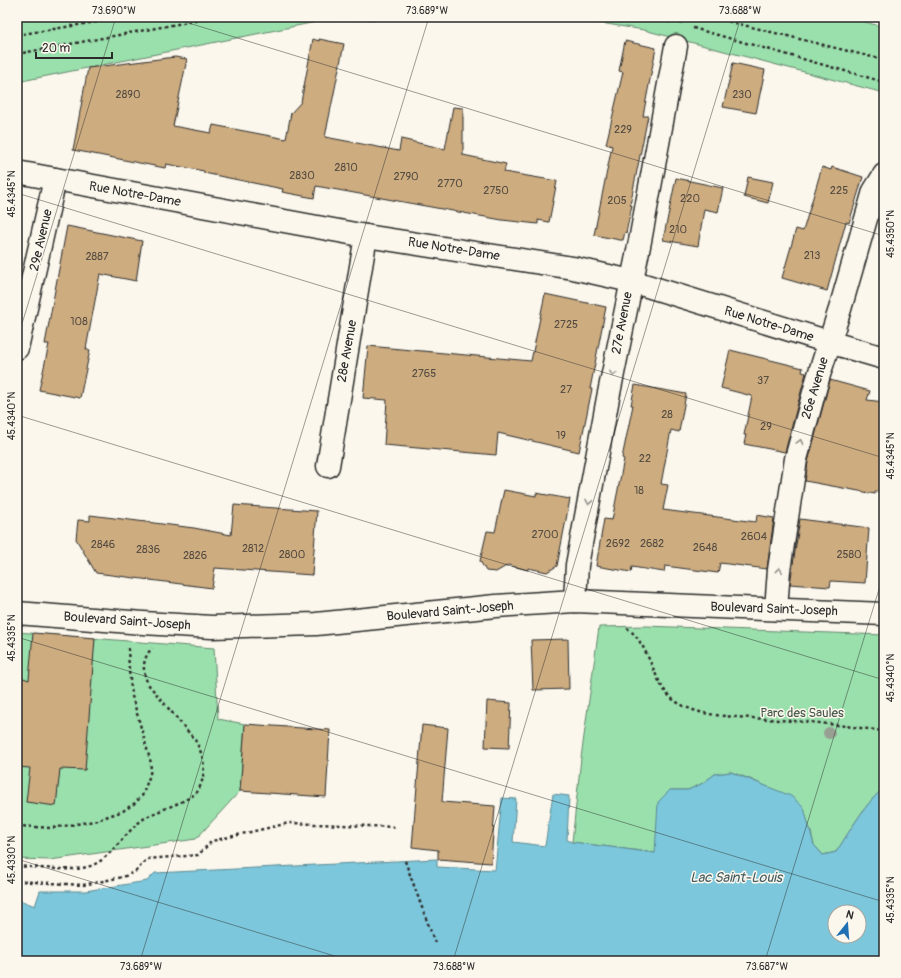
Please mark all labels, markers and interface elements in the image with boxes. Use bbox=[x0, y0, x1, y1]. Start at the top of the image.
text: 73.690°W bbox=[92, 5, 136, 17]
text: 73.689°W bbox=[406, 5, 448, 17]
text: 73.688°W bbox=[719, 5, 761, 17]
scale bar bbox=[36, 34, 112, 60]
text: 20 m bbox=[42, 41, 71, 56]
house number: 2890 bbox=[116, 88, 140, 101]
house number: 230 bbox=[732, 88, 752, 101]
house number: 229 bbox=[614, 123, 632, 136]
house number: 2810 bbox=[334, 161, 358, 174]
house number: 2830 bbox=[289, 169, 315, 182]
text: 45.4345°N bbox=[6, 170, 18, 218]
house number: 2790 bbox=[393, 170, 419, 183]
house number: 2770 bbox=[437, 177, 463, 190]
street label: Rue Notre-Dame bbox=[88, 178, 183, 210]
house number: 2750 bbox=[483, 184, 509, 197]
house number: 225 bbox=[830, 184, 848, 197]
house number: 220 bbox=[680, 192, 700, 205]
house number: 205 bbox=[607, 194, 627, 207]
street label: 29e Avenue bbox=[26, 207, 56, 273]
text: 45.4350°N bbox=[885, 210, 897, 258]
house number: 210 bbox=[669, 223, 687, 236]
street label: Rue Notre-Dame bbox=[407, 234, 502, 264]
house number: 213 bbox=[804, 249, 820, 262]
house number: 2887 bbox=[85, 250, 109, 263]
street label: 27e Avenue bbox=[608, 290, 636, 356]
street label: Rue Notre-Dame bbox=[722, 303, 816, 345]
house number: 108 bbox=[70, 315, 88, 328]
street label: 28e Avenue bbox=[334, 318, 360, 383]
house number: 2725 bbox=[554, 318, 578, 331]
street label: 26e Avenue bbox=[798, 354, 832, 421]
house number: 2765 bbox=[412, 367, 436, 380]
one-way arrow bbox=[609, 371, 617, 377]
house number: 37 bbox=[757, 374, 769, 387]
house number: 27 bbox=[560, 383, 572, 396]
text: 45.4340°N bbox=[6, 391, 18, 440]
house number: 28 bbox=[661, 408, 673, 421]
house number: 29 bbox=[760, 420, 772, 433]
house number: 19 bbox=[556, 429, 566, 442]
text: 45.4345°N bbox=[885, 432, 897, 480]
one-way arrow bbox=[795, 439, 804, 446]
house number: 22 bbox=[639, 452, 651, 465]
house number: 18 bbox=[634, 484, 644, 497]
one-way arrow bbox=[585, 499, 594, 505]
house number: 2700 bbox=[532, 528, 559, 541]
house number: 2604 bbox=[741, 530, 768, 543]
house number: 2692 bbox=[606, 537, 630, 550]
house number: 2682 bbox=[640, 537, 664, 550]
house number: 2846 bbox=[91, 538, 115, 551]
house number: 2648 bbox=[693, 541, 718, 554]
house number: 2812 bbox=[242, 542, 264, 555]
house number: 2836 bbox=[136, 543, 160, 556]
house number: 2800 bbox=[279, 548, 305, 561]
house number: 2580 bbox=[836, 548, 862, 561]
house number: 2826 bbox=[183, 549, 207, 562]
one-way arrow bbox=[774, 567, 783, 573]
street label: Boulevard Saint-Joseph bbox=[386, 597, 514, 625]
street label: Boulevard Saint-Joseph bbox=[710, 599, 838, 619]
street label: Boulevard Saint-Joseph bbox=[63, 609, 191, 633]
text: 45.4335°N bbox=[6, 614, 18, 661]
text: 45.4340°N bbox=[885, 653, 897, 702]
park label: Parc des Saules bbox=[760, 705, 844, 721]
text: 45.4330°N bbox=[6, 836, 18, 884]
water label: Lac Saint-Louis bbox=[690, 869, 784, 886]
text: 45.4335°N bbox=[885, 876, 897, 923]
north arrow bbox=[827, 904, 867, 944]
text: N bbox=[844, 908, 856, 922]
text: 73.689°W bbox=[120, 961, 162, 973]
text: 73.688°W bbox=[433, 961, 475, 973]
text: 73.687°W bbox=[746, 961, 789, 973]

